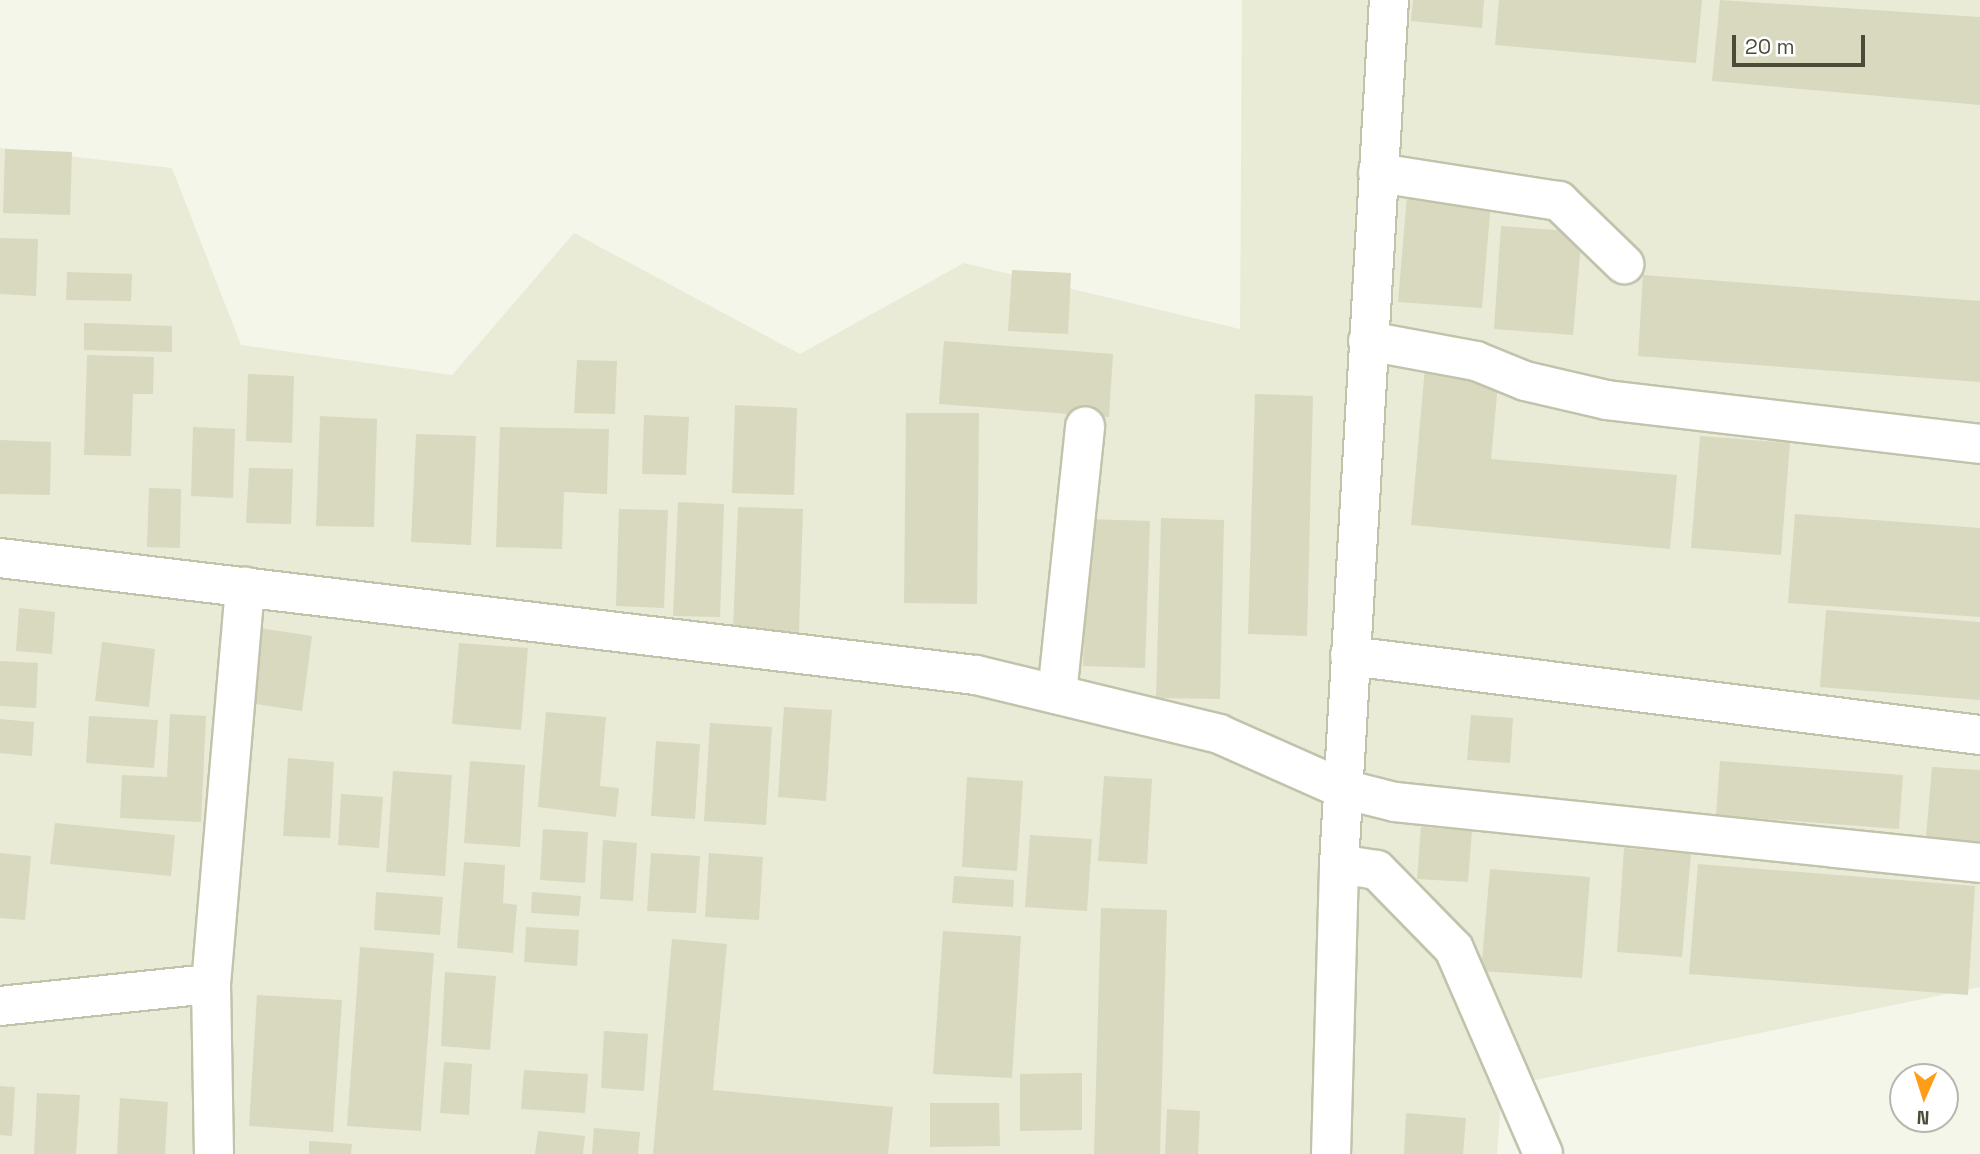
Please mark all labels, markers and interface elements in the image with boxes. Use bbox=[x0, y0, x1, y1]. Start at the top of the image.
scale bar bbox=[1735, 21, 1868, 65]
text: 20 m bbox=[1745, 33, 1795, 60]
north arrow bbox=[1889, 1063, 1959, 1133]
text: N bbox=[1916, 1105, 1930, 1130]

